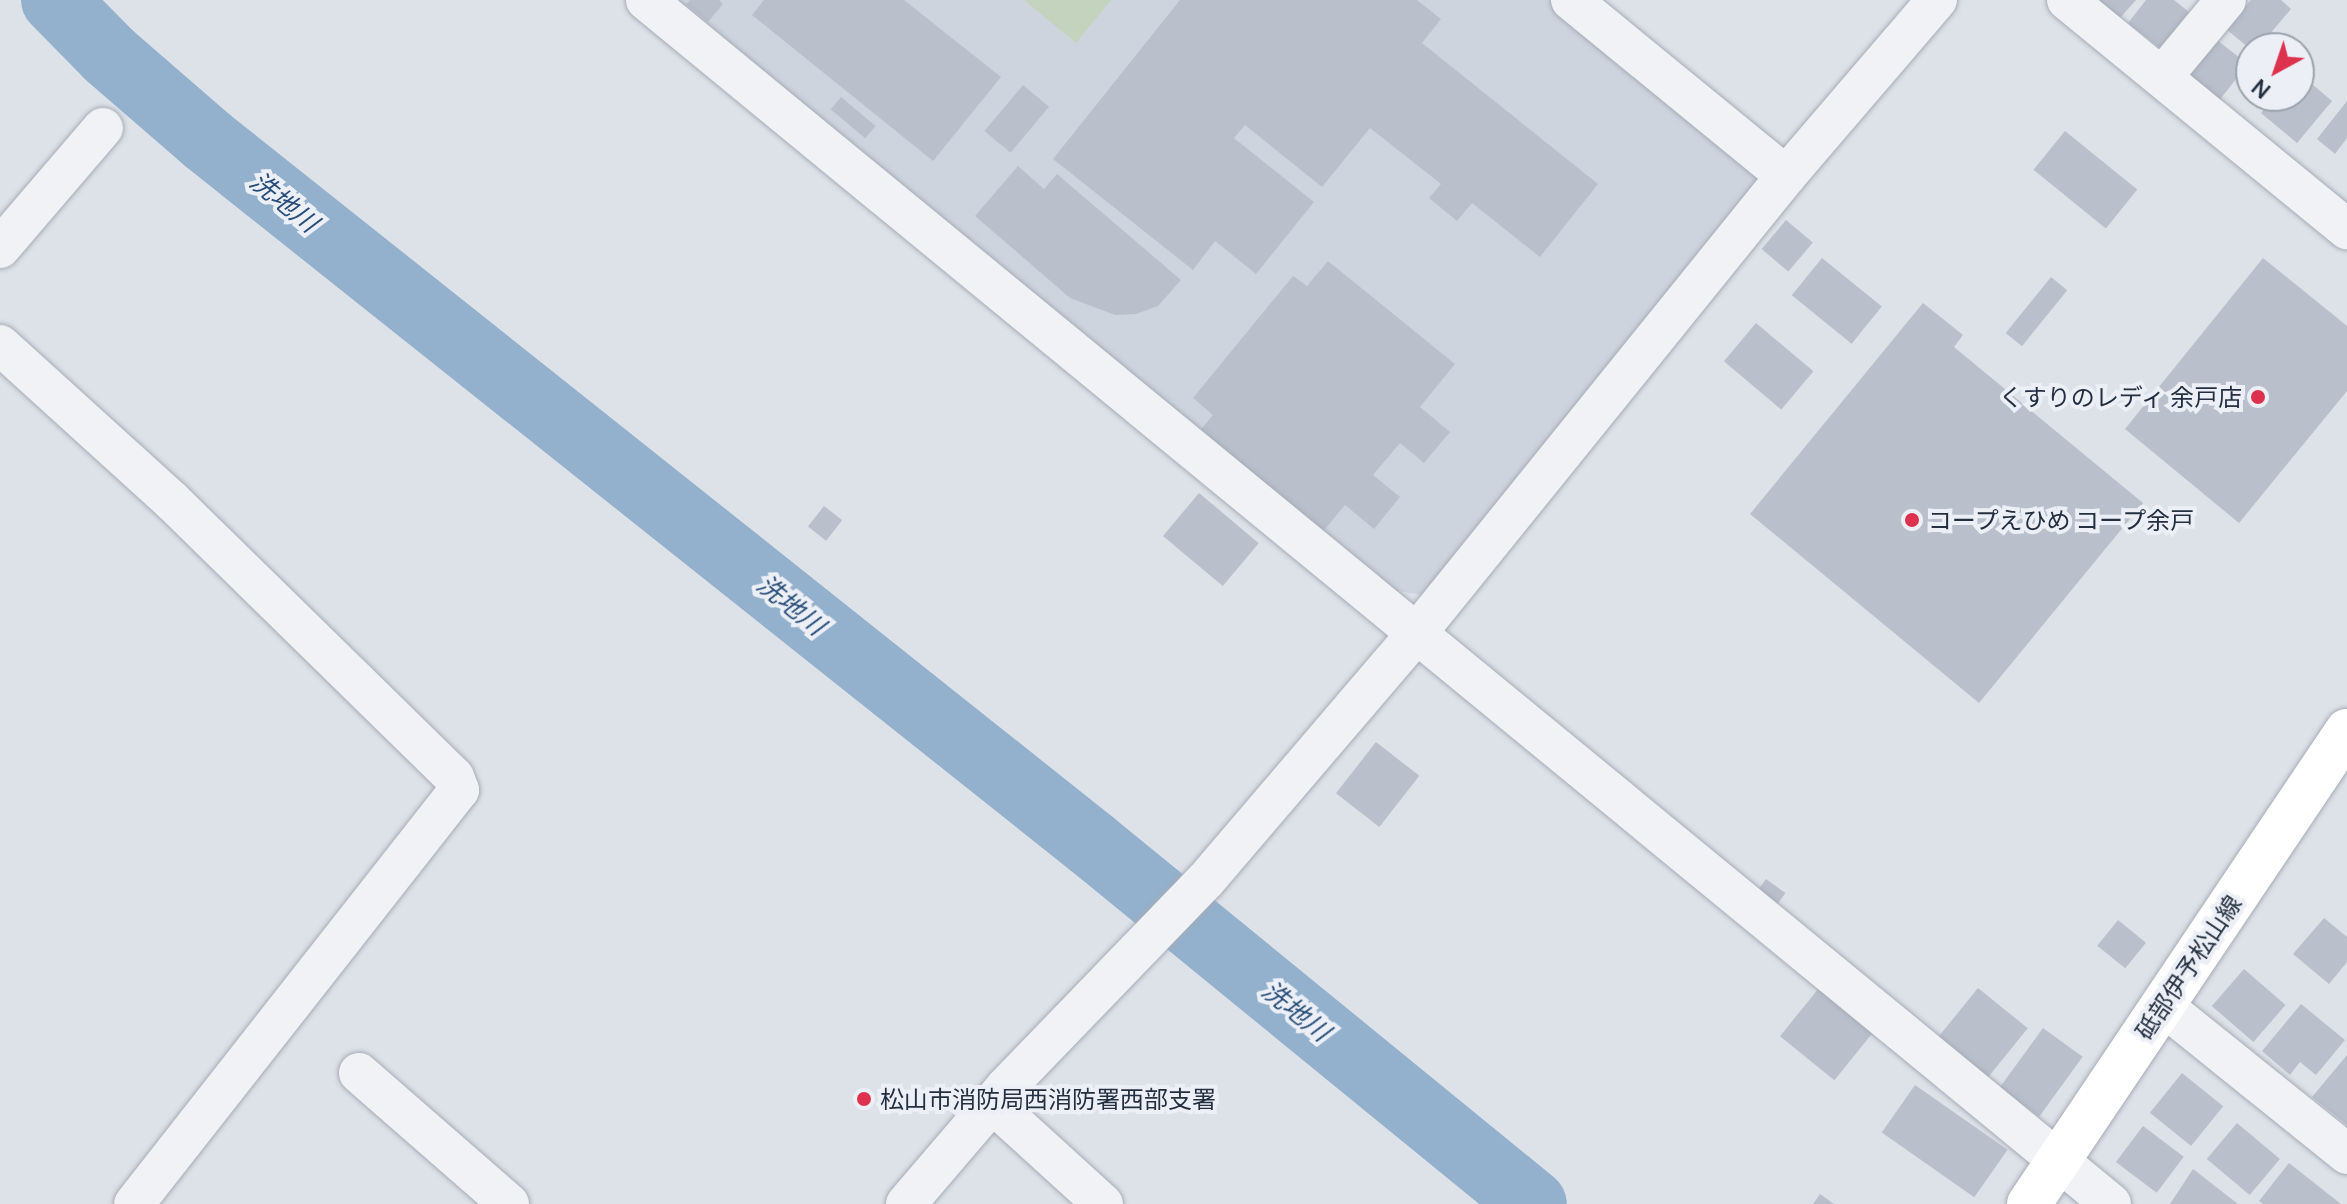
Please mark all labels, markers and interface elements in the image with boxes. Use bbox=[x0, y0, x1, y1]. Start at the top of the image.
north arrow bbox=[2235, 32, 2315, 112]
text: N bbox=[2245, 72, 2277, 105]
water label: 洗地川 bbox=[244, 165, 324, 239]
place label: くすりのレディ 余戸店 bbox=[1997, 383, 2242, 411]
marker: くすりのレディ 余戸店 bbox=[2249, 388, 2267, 406]
place label: コープえひめ コープ余戸 bbox=[1928, 506, 2197, 534]
marker: コープえひめ コープ余戸 bbox=[1903, 511, 1921, 529]
water label: 洗地川 bbox=[751, 568, 831, 642]
street label: 砥部伊予松山線 bbox=[2129, 889, 2247, 1045]
water label: 洗地川 bbox=[1256, 974, 1336, 1048]
place label: 松山市消防局西消防署西部支署 bbox=[880, 1085, 1216, 1113]
marker: 松山市消防局西消防署西部支署 bbox=[855, 1090, 873, 1108]

